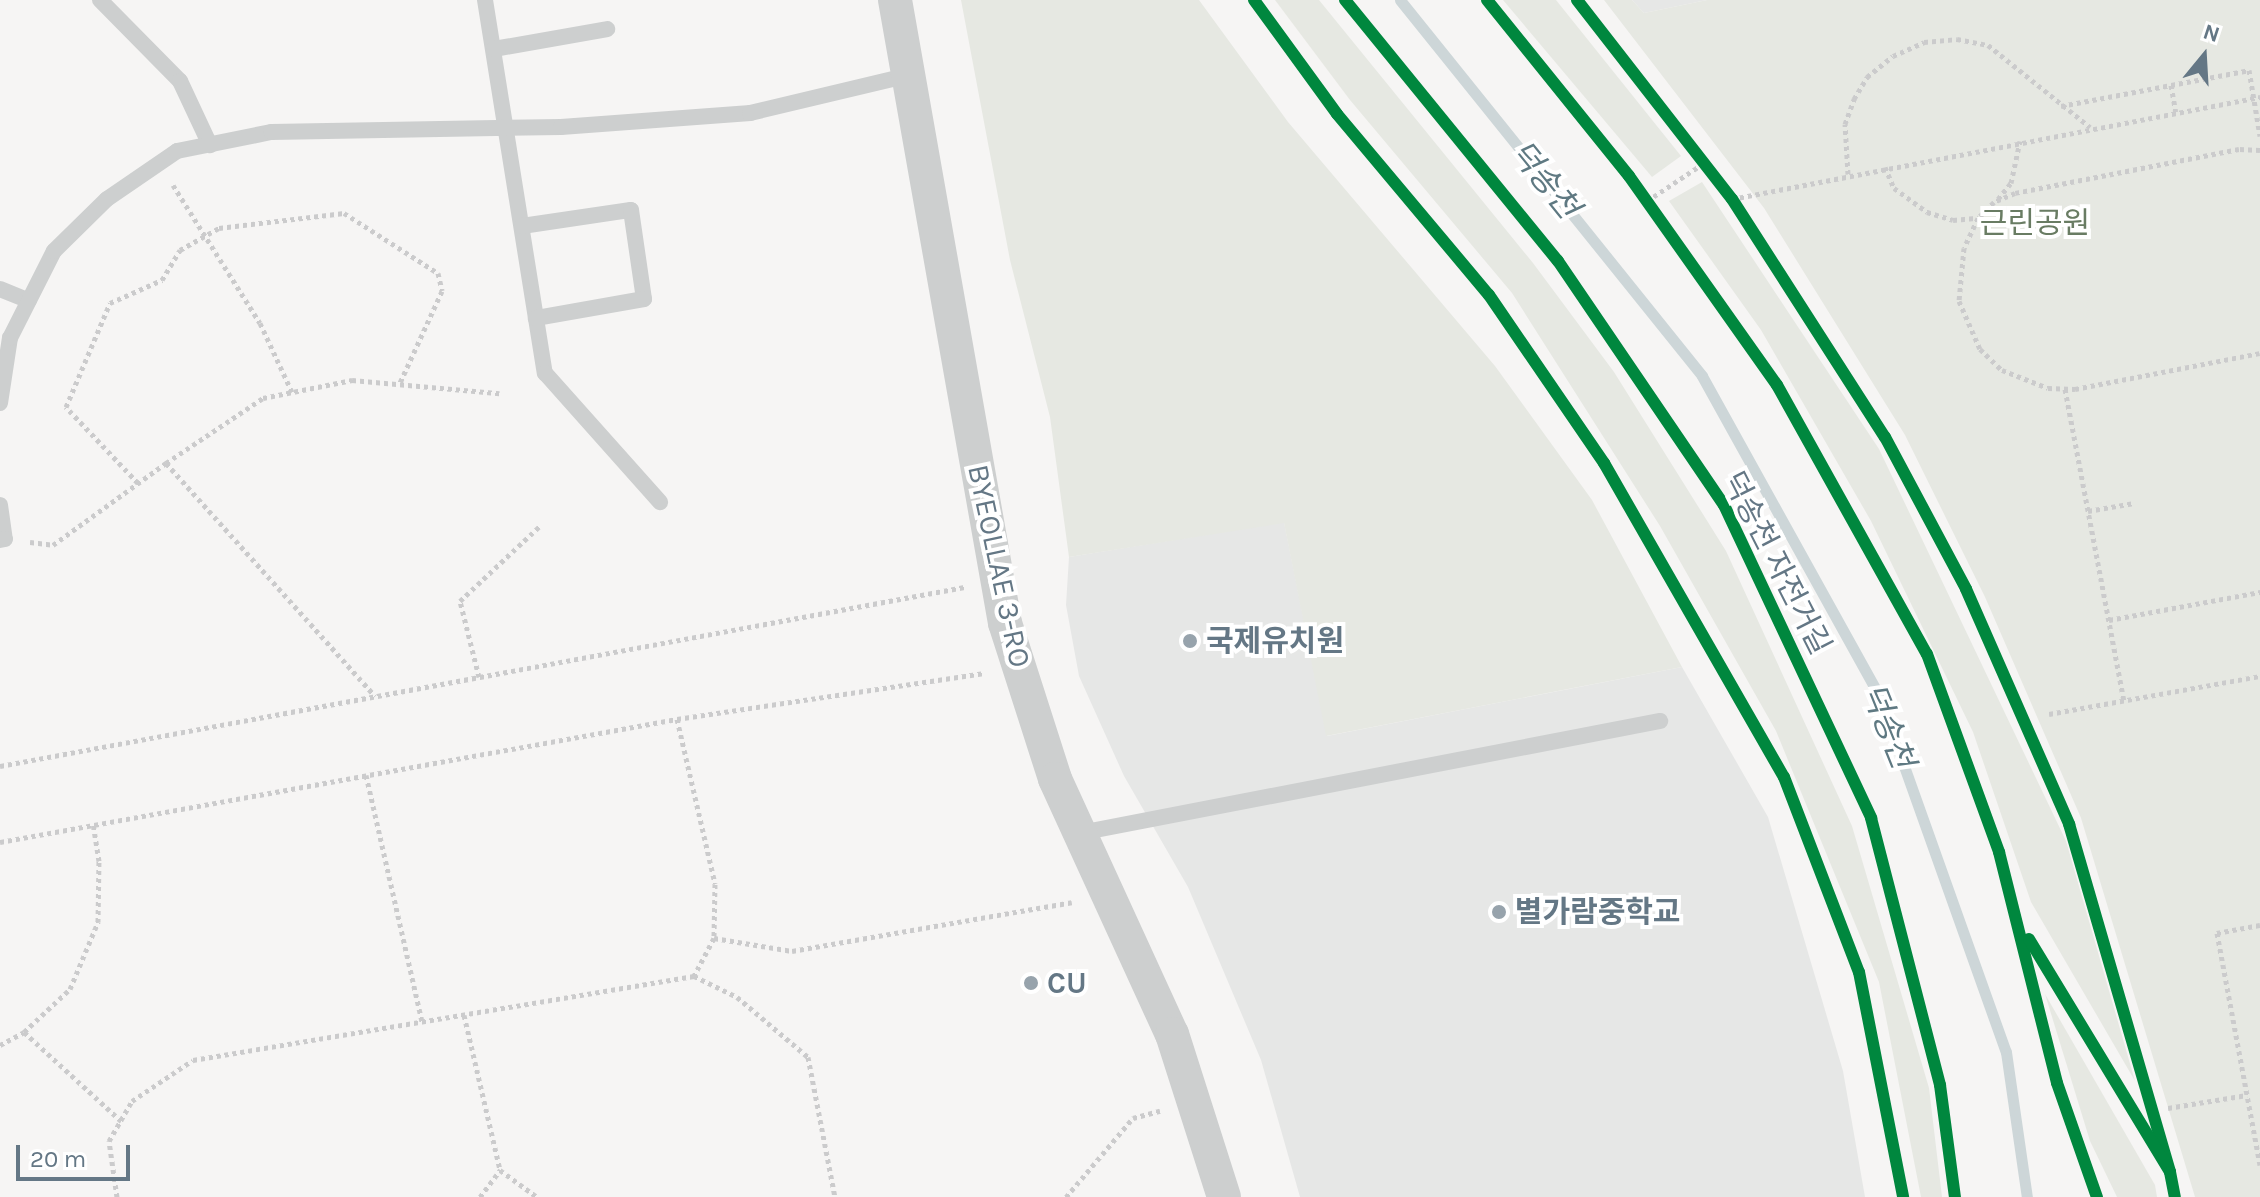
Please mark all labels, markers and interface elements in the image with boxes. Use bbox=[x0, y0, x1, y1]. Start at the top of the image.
north arrow bbox=[2164, 16, 2244, 96]
text: N bbox=[2200, 18, 2223, 48]
water label: 덕송천 bbox=[1501, 134, 1587, 226]
park label: 근린공원 bbox=[1980, 205, 2090, 241]
street label: BYEOLLAE 3-RO bbox=[960, 461, 1038, 671]
street label: 덕송천 자전거길 bbox=[1715, 466, 1839, 660]
place label: 국제유치원 bbox=[1206, 623, 1344, 659]
marker: 국제유치원 bbox=[1181, 632, 1199, 650]
water label: 덕송천 bbox=[1853, 678, 1921, 774]
place label: 별가람중학교 bbox=[1515, 894, 1681, 930]
marker: 별가람중학교 bbox=[1490, 903, 1508, 921]
place label: CU bbox=[1047, 965, 1087, 1001]
marker: CU bbox=[1022, 974, 1040, 992]
scale bar bbox=[20, 1129, 134, 1179]
text: 20 m bbox=[30, 1145, 86, 1173]

